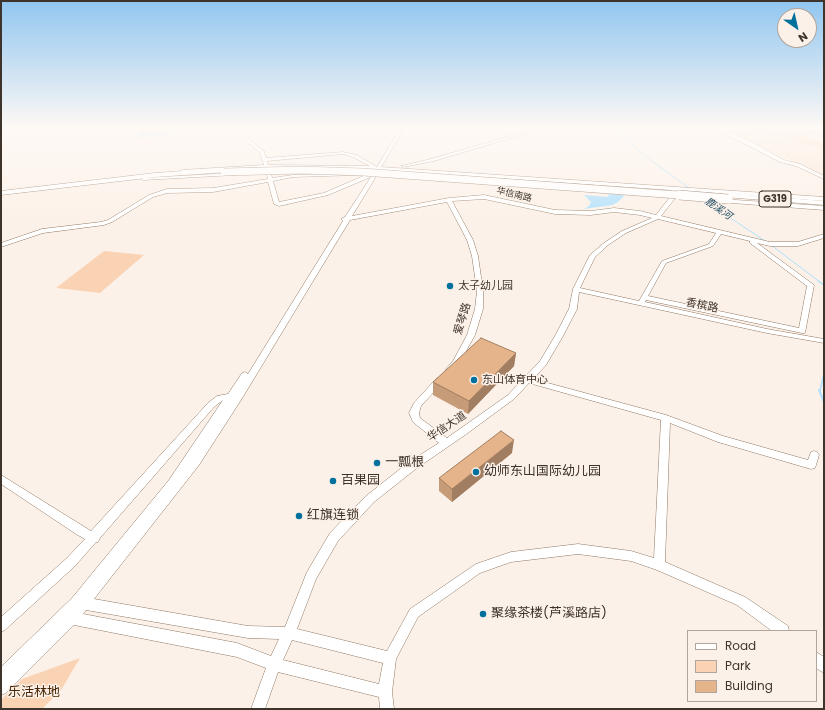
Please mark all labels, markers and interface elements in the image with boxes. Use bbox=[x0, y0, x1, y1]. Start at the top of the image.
north arrow bbox=[777, 8, 817, 48]
text: N bbox=[795, 28, 811, 46]
street label: 华信南路 bbox=[495, 185, 533, 205]
road number: G319 bbox=[759, 191, 791, 207]
water label: 鹿溪河 bbox=[702, 195, 734, 223]
place label: 太子幼儿园 bbox=[458, 279, 513, 293]
marker: 太子幼儿园 bbox=[445, 281, 455, 291]
street label: 香槟路 bbox=[684, 296, 720, 316]
street label: 爱琴路 bbox=[452, 301, 474, 337]
place label: 东山体育中心 bbox=[482, 373, 548, 387]
marker: 东山体育中心 bbox=[469, 375, 479, 385]
street label: 华信大道 bbox=[425, 409, 469, 445]
place label: 一瓢根 bbox=[385, 455, 424, 471]
marker: 一瓢根 bbox=[372, 458, 382, 468]
place label: 幼师东山国际幼儿园 bbox=[484, 464, 601, 480]
marker: 幼师东山国际幼儿园 bbox=[471, 467, 481, 477]
place label: 百果园 bbox=[341, 473, 380, 489]
marker: 百果园 bbox=[328, 476, 338, 486]
place label: 红旗连锁 bbox=[307, 508, 359, 524]
marker: 红旗连锁 bbox=[294, 511, 304, 521]
place label: 聚缘茶楼(芦溪路店) bbox=[491, 606, 607, 622]
marker: 聚缘茶楼(芦溪路店) bbox=[478, 609, 488, 619]
legend bbox=[687, 630, 817, 702]
text: Road bbox=[725, 637, 756, 654]
text: Park bbox=[725, 657, 751, 674]
text: Building bbox=[725, 677, 773, 694]
park label: 乐活林地 bbox=[8, 685, 60, 701]

